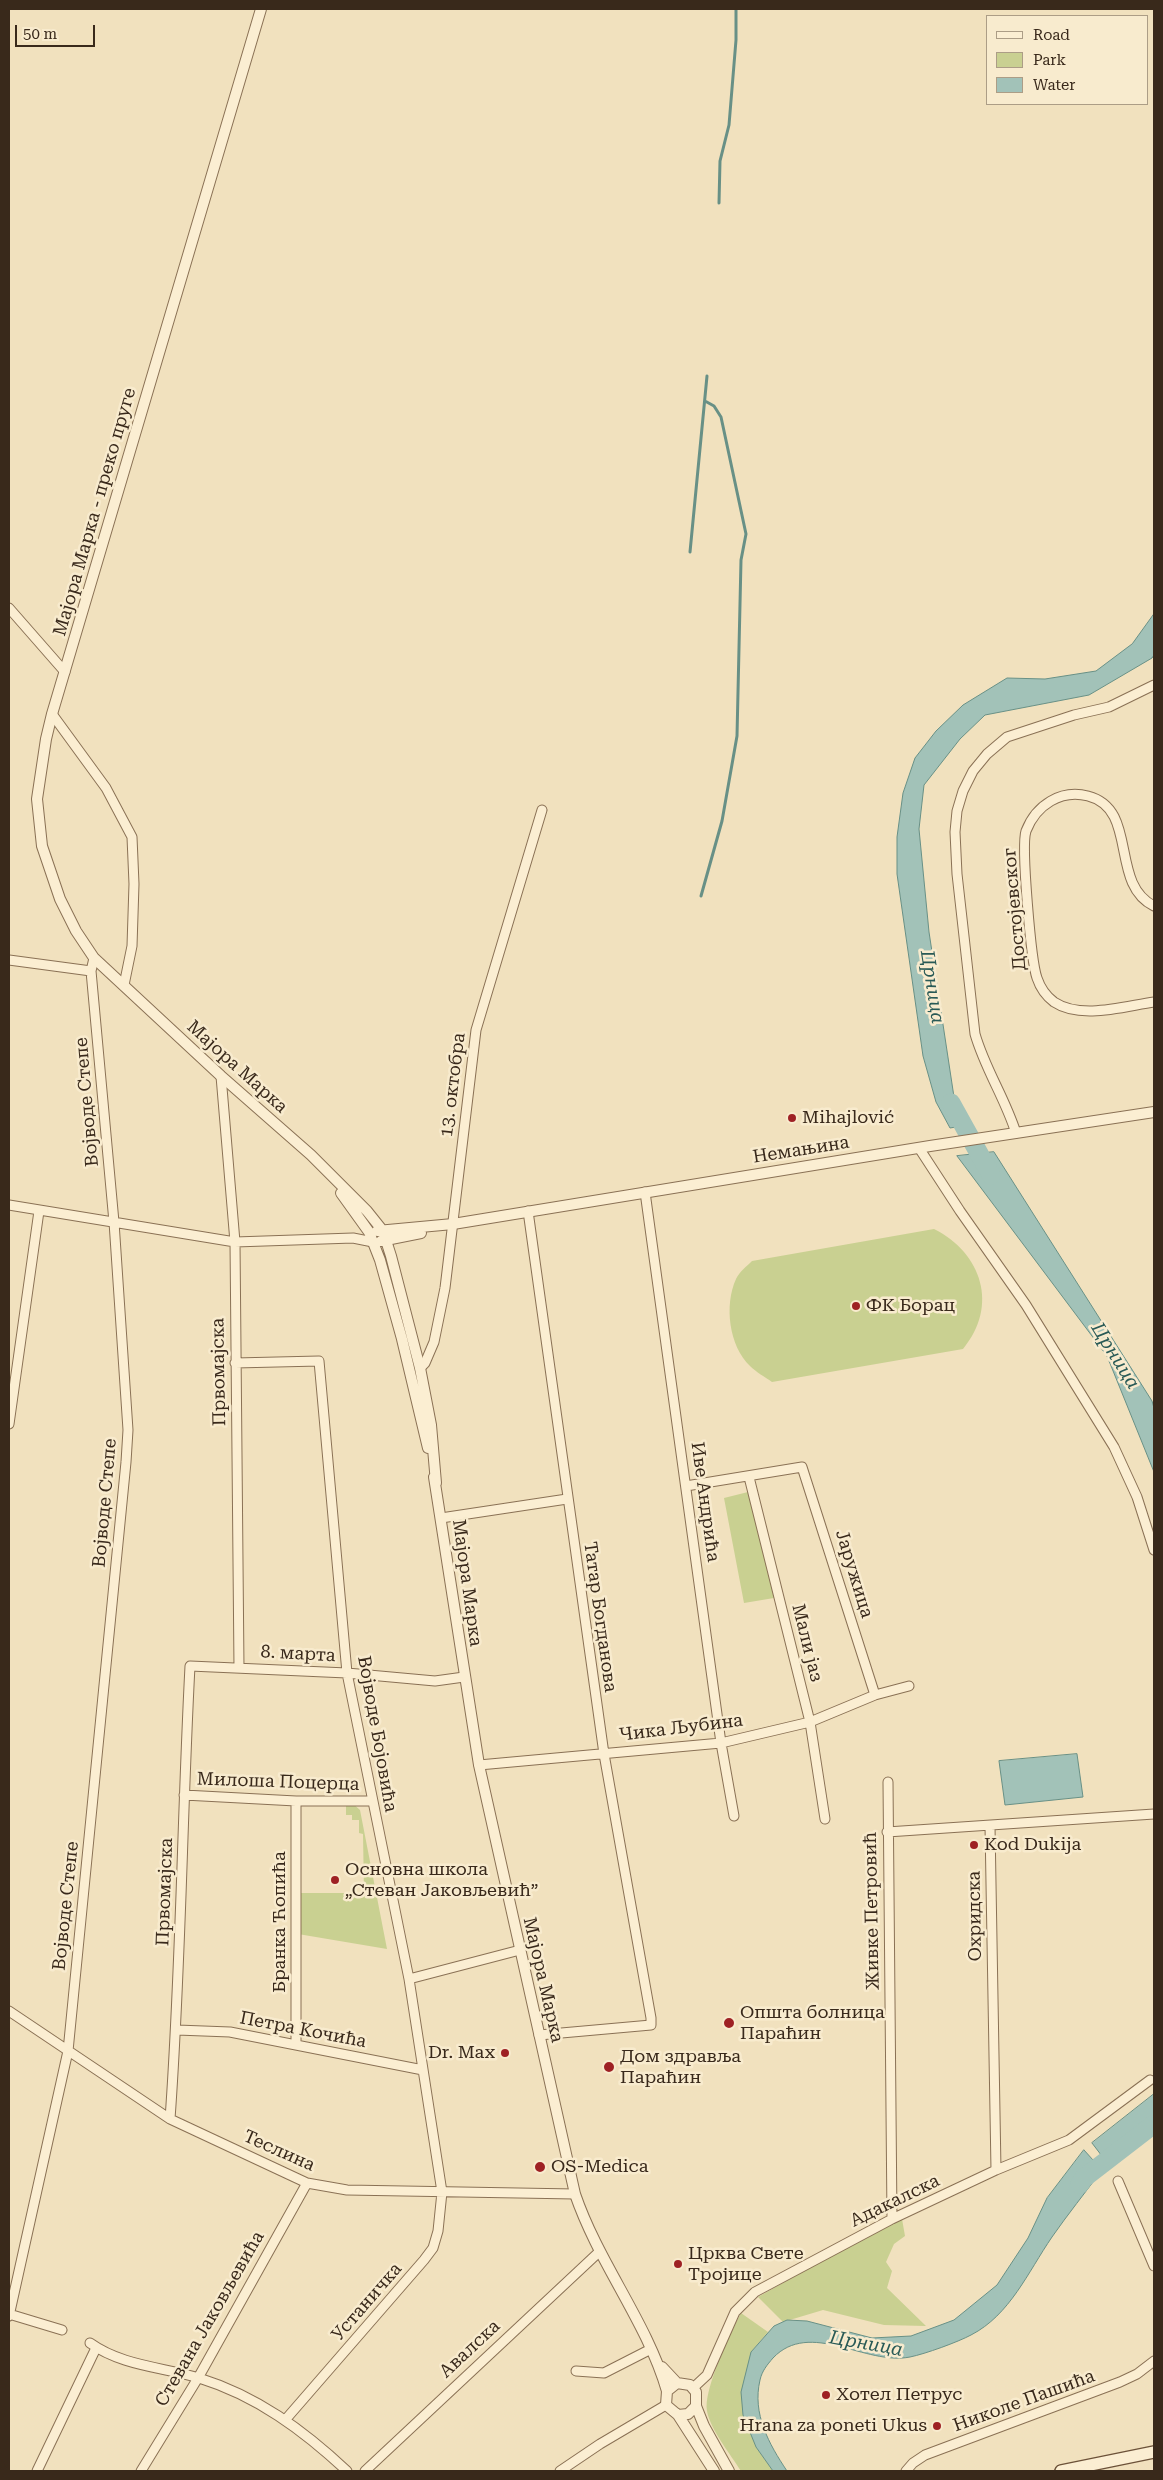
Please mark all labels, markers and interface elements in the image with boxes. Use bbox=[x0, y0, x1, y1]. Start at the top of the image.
scale bar bbox=[18, 15, 98, 47]
legend bbox=[986, 15, 1148, 105]
text: 50 m bbox=[23, 25, 57, 43]
text: Road bbox=[1033, 26, 1070, 44]
text: Park bbox=[1033, 51, 1066, 69]
text: Water bbox=[1033, 76, 1075, 94]
street label: Мајора Марка - преко пруге bbox=[49, 385, 141, 639]
street label: Достојевског bbox=[999, 847, 1031, 971]
water label: Црница bbox=[915, 949, 949, 1025]
street label: Мајора Марка bbox=[182, 1016, 292, 1118]
street label: 13. октобра bbox=[436, 1032, 470, 1138]
street label: Војводе Степе bbox=[71, 1036, 103, 1168]
place label: Mihajlović bbox=[802, 1107, 894, 1129]
marker: Mihajlović bbox=[786, 1112, 798, 1124]
street label: Немањина bbox=[751, 1132, 851, 1168]
place label: ФК Борац bbox=[866, 1295, 955, 1317]
marker: ФК Борац bbox=[850, 1300, 862, 1312]
street label: Првомајска bbox=[207, 1318, 231, 1426]
water label: Црница bbox=[1086, 1319, 1144, 1393]
street label: Војводе Степе bbox=[89, 1437, 121, 1569]
street label: Иве Андрића bbox=[686, 1441, 724, 1563]
street label: Мајора Марка bbox=[447, 1518, 487, 1648]
street label: Јаружица bbox=[830, 1527, 878, 1621]
street label: Татар Богданова bbox=[579, 1540, 621, 1694]
street label: Мали јаз bbox=[787, 1602, 827, 1684]
street label: 8. марта bbox=[260, 1641, 336, 1667]
street label: Војводе Бојовића bbox=[353, 1654, 401, 1814]
street label: Чика Љубина bbox=[618, 1710, 744, 1746]
street label: Милоша Поцерца bbox=[196, 1768, 360, 1796]
street label: Живке Петровић bbox=[860, 1832, 884, 1990]
place label: Kod Dukija bbox=[984, 1834, 1081, 1856]
street label: Првомајска bbox=[152, 1838, 178, 1946]
marker: Kod Dukija bbox=[968, 1839, 980, 1851]
street label: Војводе Степе bbox=[48, 1840, 84, 1972]
street label: Бранка Ћопића bbox=[269, 1851, 291, 1993]
place label: Основна школа „Стеван Јаковљевић” bbox=[345, 1859, 538, 1902]
street label: Охридска bbox=[963, 1871, 987, 1961]
marker: Основна школа „Стеван Јаковљевић” bbox=[329, 1874, 341, 1886]
street label: Мајора Марка bbox=[518, 1915, 568, 2045]
place label: Општа болница Параћин bbox=[740, 2002, 885, 2045]
street label: Петра Кочића bbox=[238, 2007, 368, 2053]
marker: Општа болница Параћин bbox=[722, 2016, 736, 2030]
place label: Dr. Max bbox=[428, 2042, 495, 2064]
place label: Дом здравља Параћин bbox=[620, 2046, 741, 2088]
marker: Dr. Max bbox=[499, 2047, 511, 2059]
marker: Дом здравља Параћин bbox=[602, 2060, 616, 2074]
street label: Теслина bbox=[240, 2126, 318, 2176]
place label: OS-Medica bbox=[551, 2156, 648, 2178]
marker: OS-Medica bbox=[533, 2160, 547, 2174]
street label: Адакалска bbox=[847, 2170, 943, 2232]
street label: Стевана Јаковљевића bbox=[151, 2228, 269, 2410]
place label: Црква Свете Тројице bbox=[688, 2243, 804, 2286]
marker: Црква Свете Тројице bbox=[672, 2258, 684, 2270]
street label: Устаничка bbox=[327, 2259, 407, 2345]
street label: Авалска bbox=[435, 2316, 505, 2382]
water label: Црница bbox=[828, 2326, 904, 2362]
street label: Николе Пашића bbox=[950, 2365, 1098, 2437]
place label: Хотел Петрус bbox=[836, 2384, 962, 2406]
marker: Хотел Петрус bbox=[820, 2389, 832, 2401]
place label: Hrana za poneti Ukus bbox=[739, 2415, 927, 2437]
marker: Hrana za poneti Ukus bbox=[931, 2420, 943, 2432]

